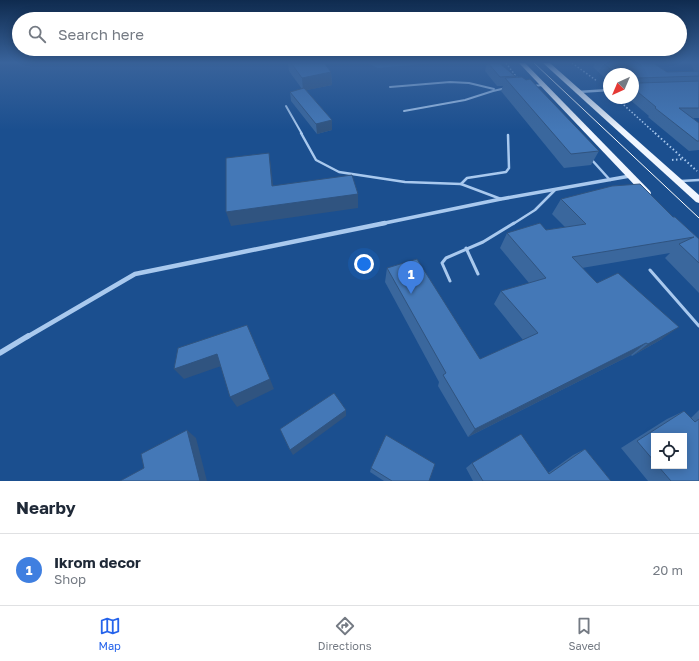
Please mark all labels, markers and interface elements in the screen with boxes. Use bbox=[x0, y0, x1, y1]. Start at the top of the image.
search box bbox=[12, 12, 687, 56]
icon: search bbox=[26, 23, 48, 45]
text: Search here bbox=[58, 25, 144, 43]
north arrow bbox=[603, 68, 639, 104]
your location bbox=[354, 254, 374, 274]
pin: 1 bbox=[398, 261, 424, 294]
map controls bbox=[651, 433, 687, 469]
button: locate bbox=[651, 433, 687, 469]
text: Nearby bbox=[16, 497, 76, 518]
text: Ikrom decor bbox=[54, 553, 141, 571]
text: 1 bbox=[26, 562, 32, 578]
text: 20 m bbox=[653, 562, 683, 578]
text: Shop bbox=[54, 571, 86, 587]
tab: Map bbox=[98, 615, 121, 652]
tab: Directions bbox=[318, 615, 372, 652]
tab: Saved bbox=[568, 615, 601, 652]

